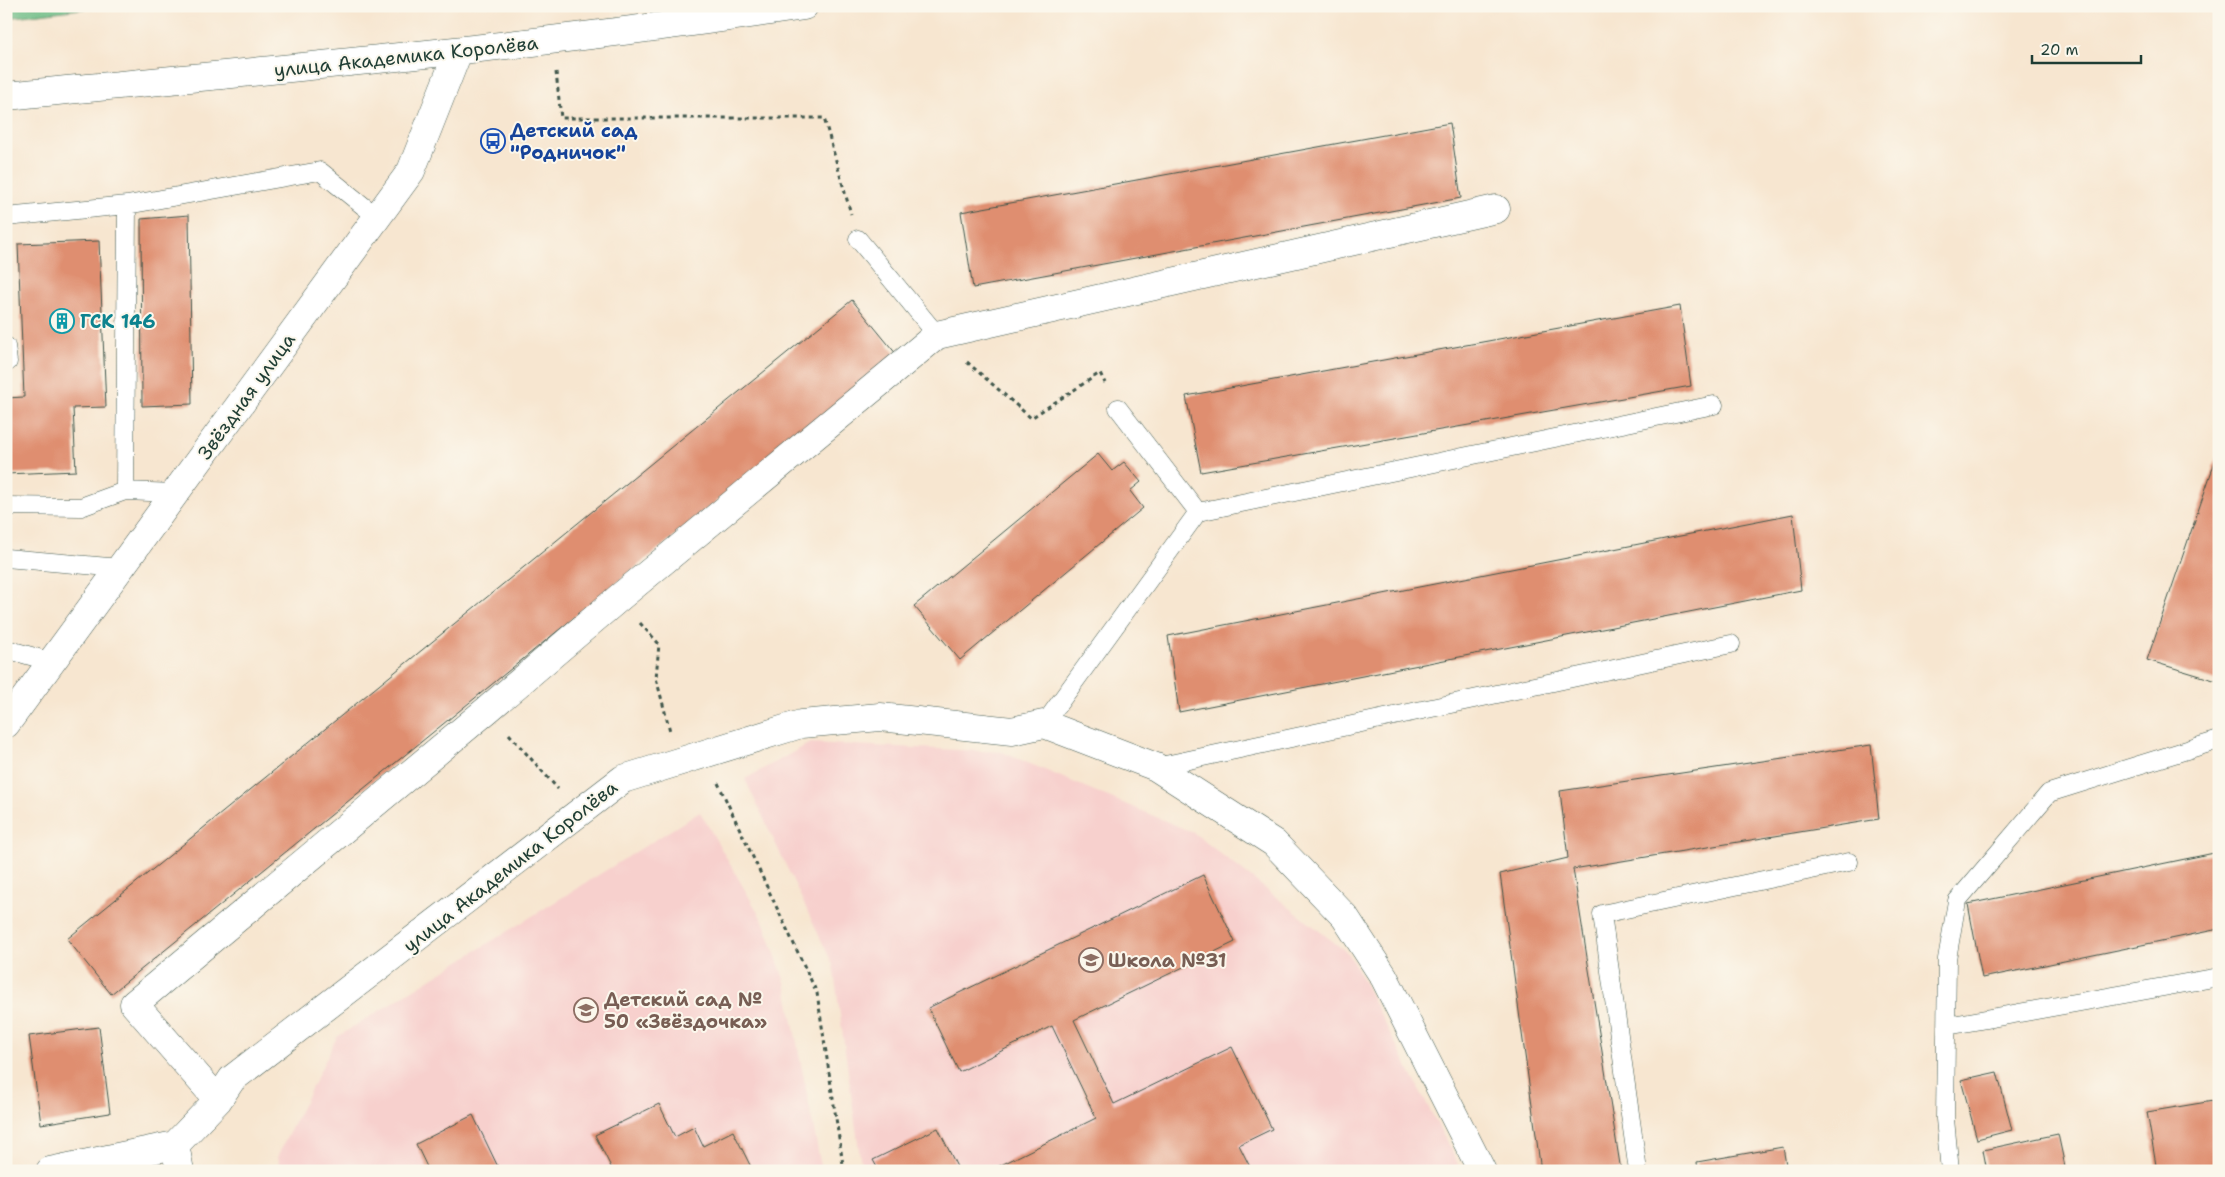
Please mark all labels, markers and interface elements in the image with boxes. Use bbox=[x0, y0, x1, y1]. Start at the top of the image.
street label: улица Академика Королёва bbox=[273, 30, 540, 83]
scale bar bbox=[2032, 32, 2141, 64]
text: 20 m bbox=[2040, 40, 2079, 60]
place label: Детский сад "Родничок" bbox=[510, 118, 638, 165]
bus stop icon: Детский сад "Родничок" bbox=[480, 128, 506, 154]
building icon: ГСК 146 bbox=[49, 308, 75, 334]
place label: ГСК 146 bbox=[80, 309, 155, 334]
street label: Звёздная улица bbox=[192, 328, 301, 464]
street label: улица Академика Королёва bbox=[398, 775, 623, 958]
school or university icon: Школа №31 bbox=[1078, 947, 1104, 973]
place label: Школа №31 bbox=[1108, 948, 1226, 973]
place label: Детский сад № 50 «Звёздочка» bbox=[604, 987, 767, 1034]
school or university icon: Детский сад № 50 «Звёздочка» bbox=[573, 997, 599, 1023]

